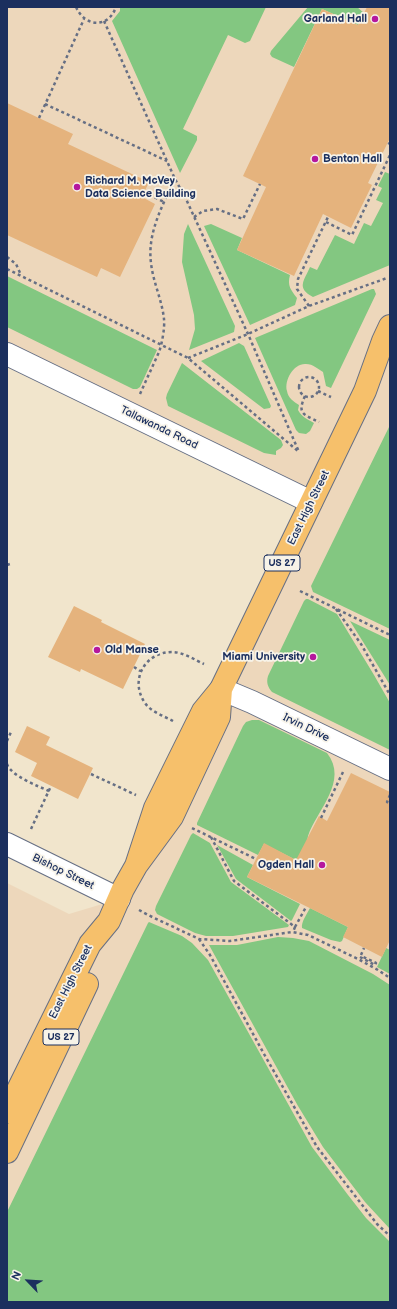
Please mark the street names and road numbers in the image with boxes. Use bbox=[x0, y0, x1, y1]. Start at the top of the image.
street label: Tallawanda Road bbox=[118, 404, 200, 452]
street label: East High Street bbox=[285, 468, 333, 548]
road number: US 27 bbox=[264, 555, 300, 571]
street label: Irvin Drive bbox=[281, 711, 331, 745]
street label: Bishop Street bbox=[30, 851, 96, 893]
street label: East High Street bbox=[47, 943, 95, 1021]
road number: US 27 bbox=[43, 1029, 79, 1045]

